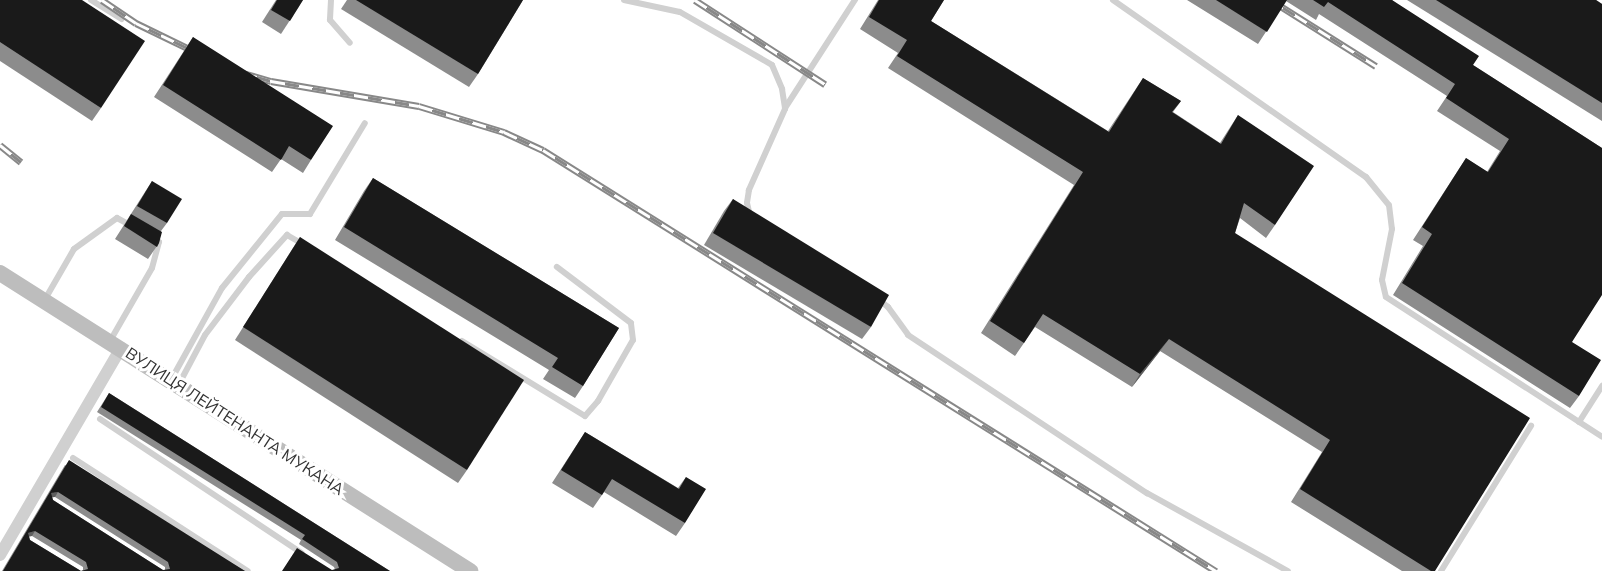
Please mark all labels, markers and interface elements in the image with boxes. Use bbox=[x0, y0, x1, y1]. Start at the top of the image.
street label: ВУЛИЦЯ ЛЕЙТЕНАНТА МУКАНА bbox=[122, 343, 348, 499]

